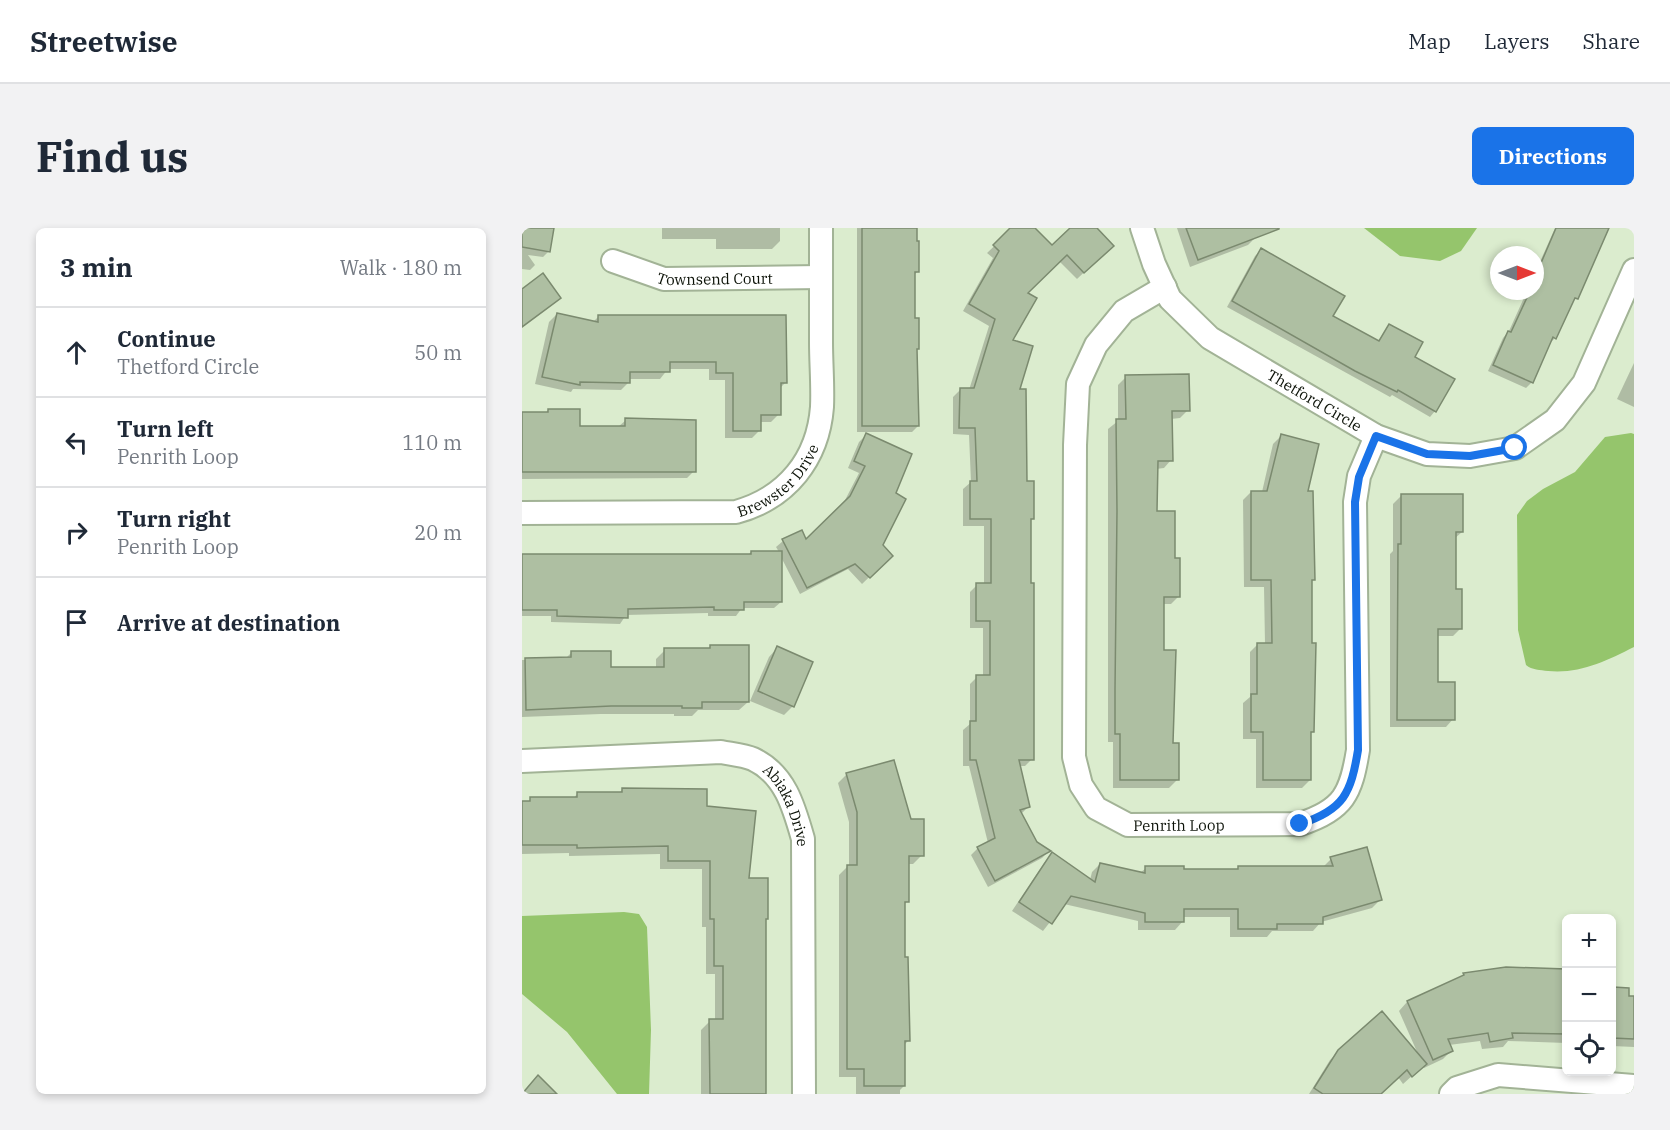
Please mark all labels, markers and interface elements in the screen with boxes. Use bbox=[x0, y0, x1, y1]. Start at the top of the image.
text: Streetwise bbox=[30, 23, 177, 60]
text: Map bbox=[1408, 27, 1451, 55]
text: Layers bbox=[1484, 27, 1550, 55]
text: Share bbox=[1583, 27, 1640, 55]
button: Directions bbox=[1472, 127, 1634, 185]
text: Find us bbox=[36, 129, 188, 184]
north arrow bbox=[1490, 246, 1544, 300]
text: 3 min bbox=[60, 250, 133, 284]
text: Walk · 180 m bbox=[340, 254, 462, 281]
street label: Townsend Court bbox=[654, 268, 773, 289]
text: Continue bbox=[117, 324, 216, 353]
icon: ahead bbox=[60, 336, 93, 369]
text: 50 m bbox=[414, 339, 462, 366]
text: Thetford Circle bbox=[117, 353, 259, 380]
street label: Thetford Circle bbox=[1264, 365, 1366, 435]
text: Turn left bbox=[117, 414, 213, 443]
icon: left bbox=[60, 426, 93, 459]
text: 110 m bbox=[402, 429, 462, 456]
route start bbox=[1501, 434, 1527, 460]
street label: Brewster Drive bbox=[735, 441, 822, 521]
text: Penrith Loop bbox=[117, 443, 239, 470]
text: Turn right bbox=[117, 504, 231, 533]
icon: right bbox=[60, 516, 93, 549]
text: 20 m bbox=[414, 519, 462, 546]
text: Penrith Loop bbox=[117, 533, 239, 560]
icon: arrive bbox=[60, 606, 93, 639]
text: Arrive at destination bbox=[117, 608, 340, 637]
street label: Abiaka Drive bbox=[759, 759, 813, 847]
route end bbox=[1286, 810, 1312, 836]
street label: Penrith Loop bbox=[1133, 815, 1225, 834]
map controls bbox=[1562, 914, 1616, 1076]
button: + bbox=[1562, 914, 1616, 968]
button: − bbox=[1562, 968, 1616, 1022]
button: locate bbox=[1562, 1022, 1616, 1076]

